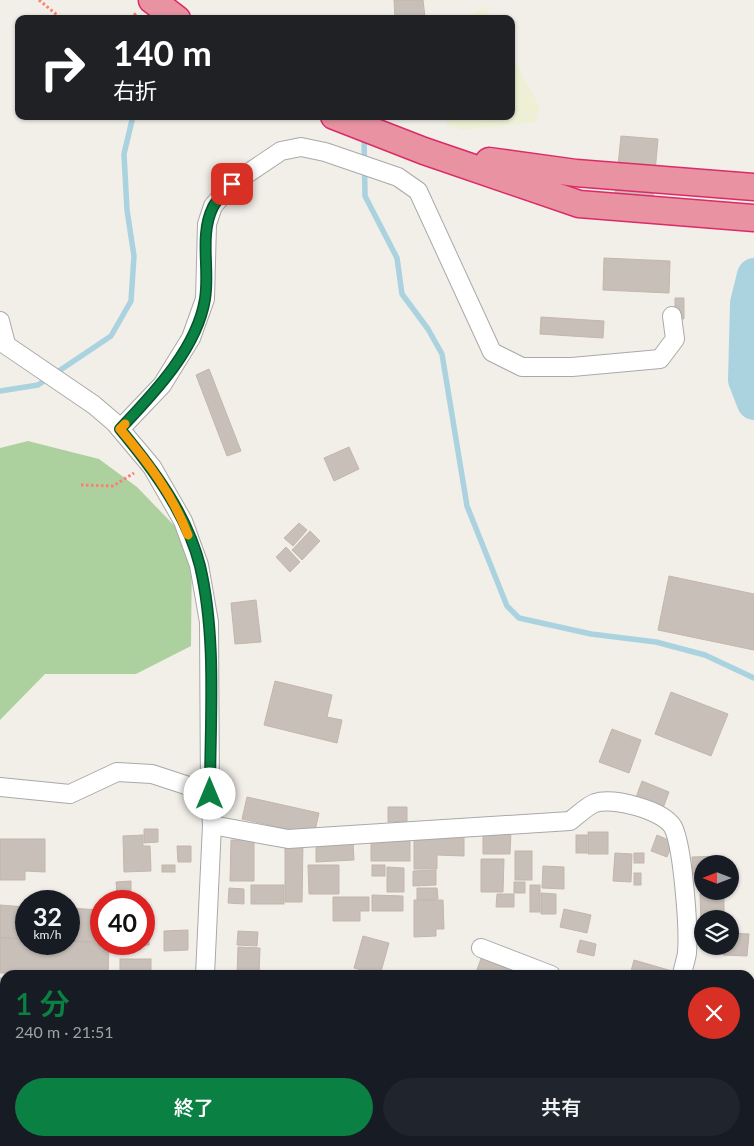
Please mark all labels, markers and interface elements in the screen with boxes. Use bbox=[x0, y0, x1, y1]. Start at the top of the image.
text: 140 m bbox=[113, 31, 212, 73]
icon: right bbox=[30, 35, 95, 100]
text: 右折 bbox=[113, 77, 157, 104]
pin bbox=[211, 163, 253, 205]
icon: arrive bbox=[218, 170, 246, 198]
position arrow bbox=[183, 767, 235, 819]
north arrow bbox=[694, 855, 739, 900]
map controls bbox=[694, 855, 739, 955]
speed limit sign: 40 bbox=[90, 890, 155, 955]
text: 32 bbox=[33, 901, 62, 931]
button: layers bbox=[694, 910, 739, 955]
text: km/h bbox=[33, 927, 62, 942]
text: 1 分 bbox=[15, 985, 70, 1021]
button: close bbox=[688, 987, 740, 1039]
text: 240 m · 21:51 bbox=[15, 1022, 114, 1041]
button: 終了 bbox=[15, 1078, 373, 1136]
button: 共有 bbox=[383, 1078, 740, 1136]

